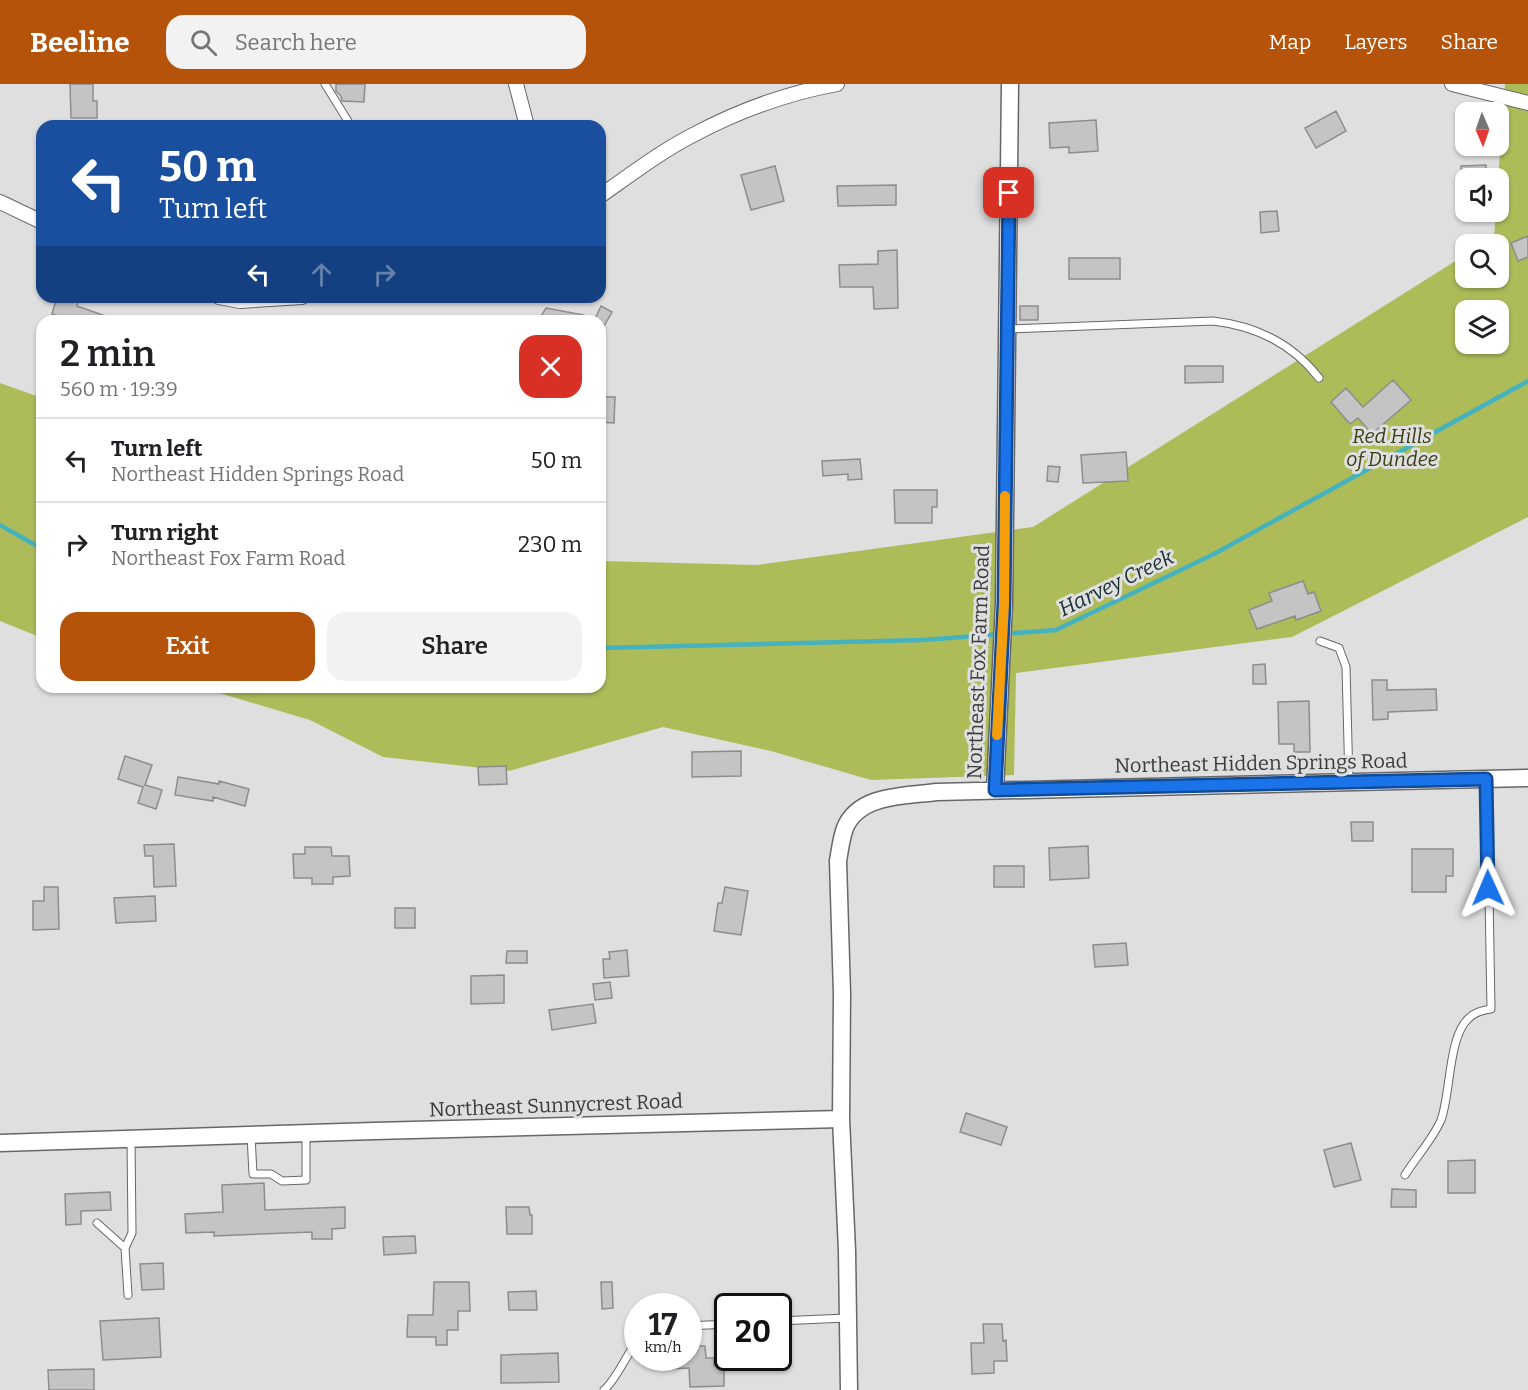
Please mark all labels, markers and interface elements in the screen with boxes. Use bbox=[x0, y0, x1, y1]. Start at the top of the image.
search box bbox=[166, 15, 586, 69]
text: Beeline bbox=[30, 26, 130, 59]
icon: search bbox=[187, 26, 220, 59]
text: Search here bbox=[235, 29, 357, 56]
text: Map bbox=[1269, 29, 1311, 55]
text: Layers bbox=[1344, 29, 1408, 55]
text: Share bbox=[1441, 29, 1498, 55]
north arrow bbox=[1455, 102, 1509, 156]
map controls bbox=[1455, 102, 1509, 354]
text: 50 m bbox=[159, 142, 256, 192]
icon: left bbox=[60, 144, 138, 222]
pin bbox=[983, 167, 1034, 218]
button: sound bbox=[1455, 168, 1509, 222]
icon: arrive bbox=[992, 176, 1025, 209]
text: Turn left bbox=[159, 193, 267, 225]
button: search bbox=[1455, 234, 1509, 288]
icon: left bbox=[242, 258, 275, 291]
icon: ahead bbox=[305, 258, 338, 291]
icon: right bbox=[368, 258, 401, 291]
button: layers bbox=[1455, 300, 1509, 354]
text: 2 min bbox=[60, 332, 155, 376]
button: close bbox=[519, 335, 582, 398]
text: 560 m · 19:39 bbox=[60, 377, 178, 401]
park label: Red Hills of Dundee bbox=[1346, 424, 1438, 472]
text: Turn left bbox=[111, 435, 203, 462]
icon: left bbox=[60, 444, 93, 477]
text: 50 m bbox=[531, 447, 582, 474]
text: Northeast Hidden Springs Road bbox=[111, 462, 404, 486]
text: Turn right bbox=[111, 519, 219, 546]
icon: right bbox=[60, 528, 93, 561]
text: 230 m bbox=[518, 531, 582, 558]
street label: Northeast Fox Farm Road bbox=[962, 544, 994, 780]
water label: Harvey Creek bbox=[1054, 544, 1178, 622]
text: Northeast Fox Farm Road bbox=[111, 546, 345, 570]
button: Exit bbox=[60, 612, 315, 681]
button: Share bbox=[327, 612, 582, 681]
street label: Northeast Hidden Springs Road bbox=[1114, 748, 1408, 778]
position arrow bbox=[1456, 856, 1520, 920]
street label: Northeast Sunnycrest Road bbox=[429, 1089, 684, 1121]
speed limit sign: 20 bbox=[714, 1293, 792, 1371]
text: 17 bbox=[649, 1307, 677, 1343]
text: km/h bbox=[644, 1338, 682, 1356]

